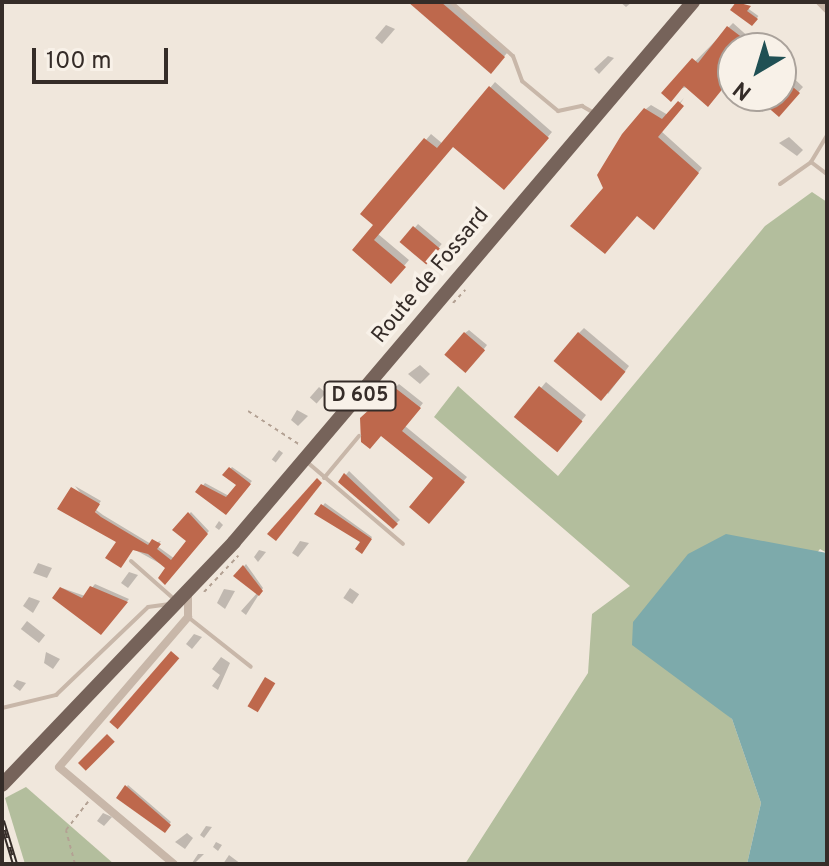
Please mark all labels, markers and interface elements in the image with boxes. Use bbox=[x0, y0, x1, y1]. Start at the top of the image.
scale bar bbox=[36, 32, 172, 82]
north arrow bbox=[717, 32, 797, 112]
text: 100 m bbox=[46, 47, 112, 77]
text: N bbox=[729, 74, 758, 105]
street label: Route de Fossard bbox=[367, 203, 495, 349]
road number: D 605 bbox=[322, 380, 398, 412]

